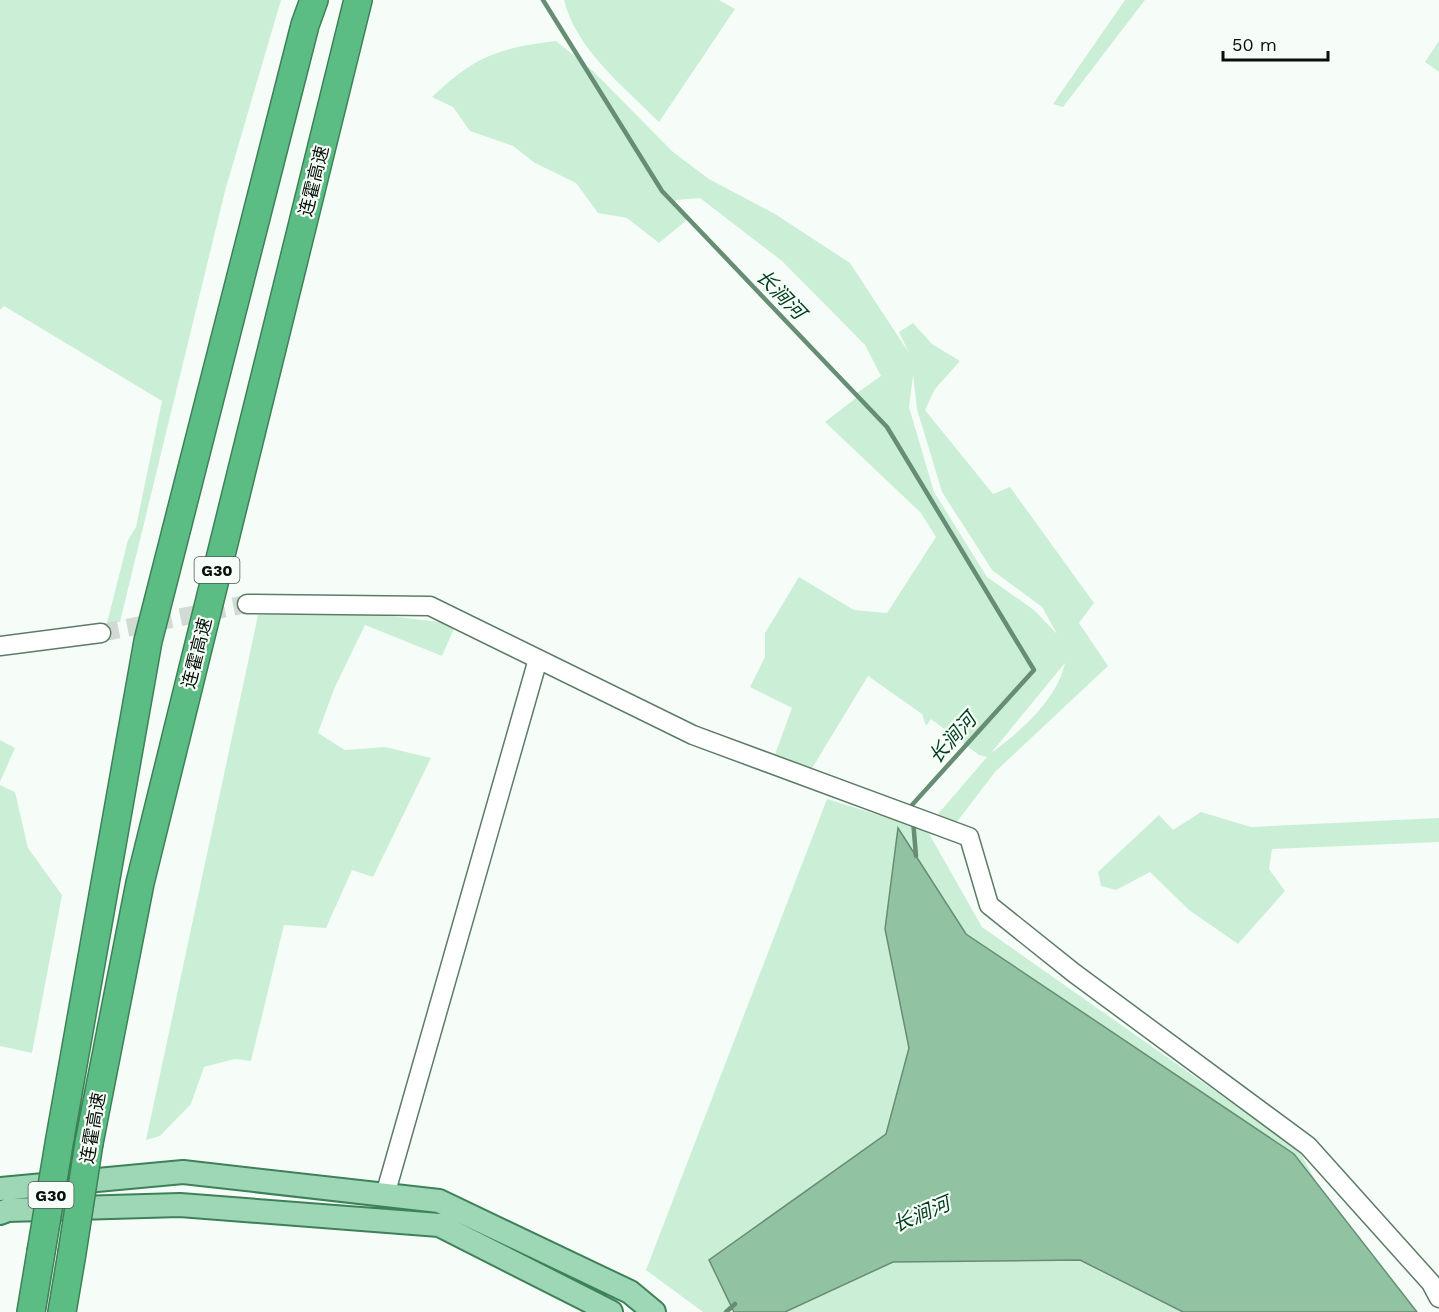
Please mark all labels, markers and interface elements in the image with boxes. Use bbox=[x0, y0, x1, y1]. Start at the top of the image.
scale bar bbox=[1223, 24, 1328, 62]
text: 50 m bbox=[1232, 34, 1277, 55]
street label: 连霍高速 bbox=[295, 143, 332, 218]
water label: 长涧河 bbox=[752, 264, 813, 327]
road number: G30 bbox=[194, 557, 240, 583]
street label: 连霍高速 bbox=[178, 615, 215, 690]
water label: 长涧河 bbox=[923, 705, 984, 768]
street label: 连霍高速 bbox=[76, 1091, 109, 1165]
road number: G30 bbox=[28, 1182, 74, 1208]
water label: 长涧河 bbox=[889, 1190, 957, 1237]

